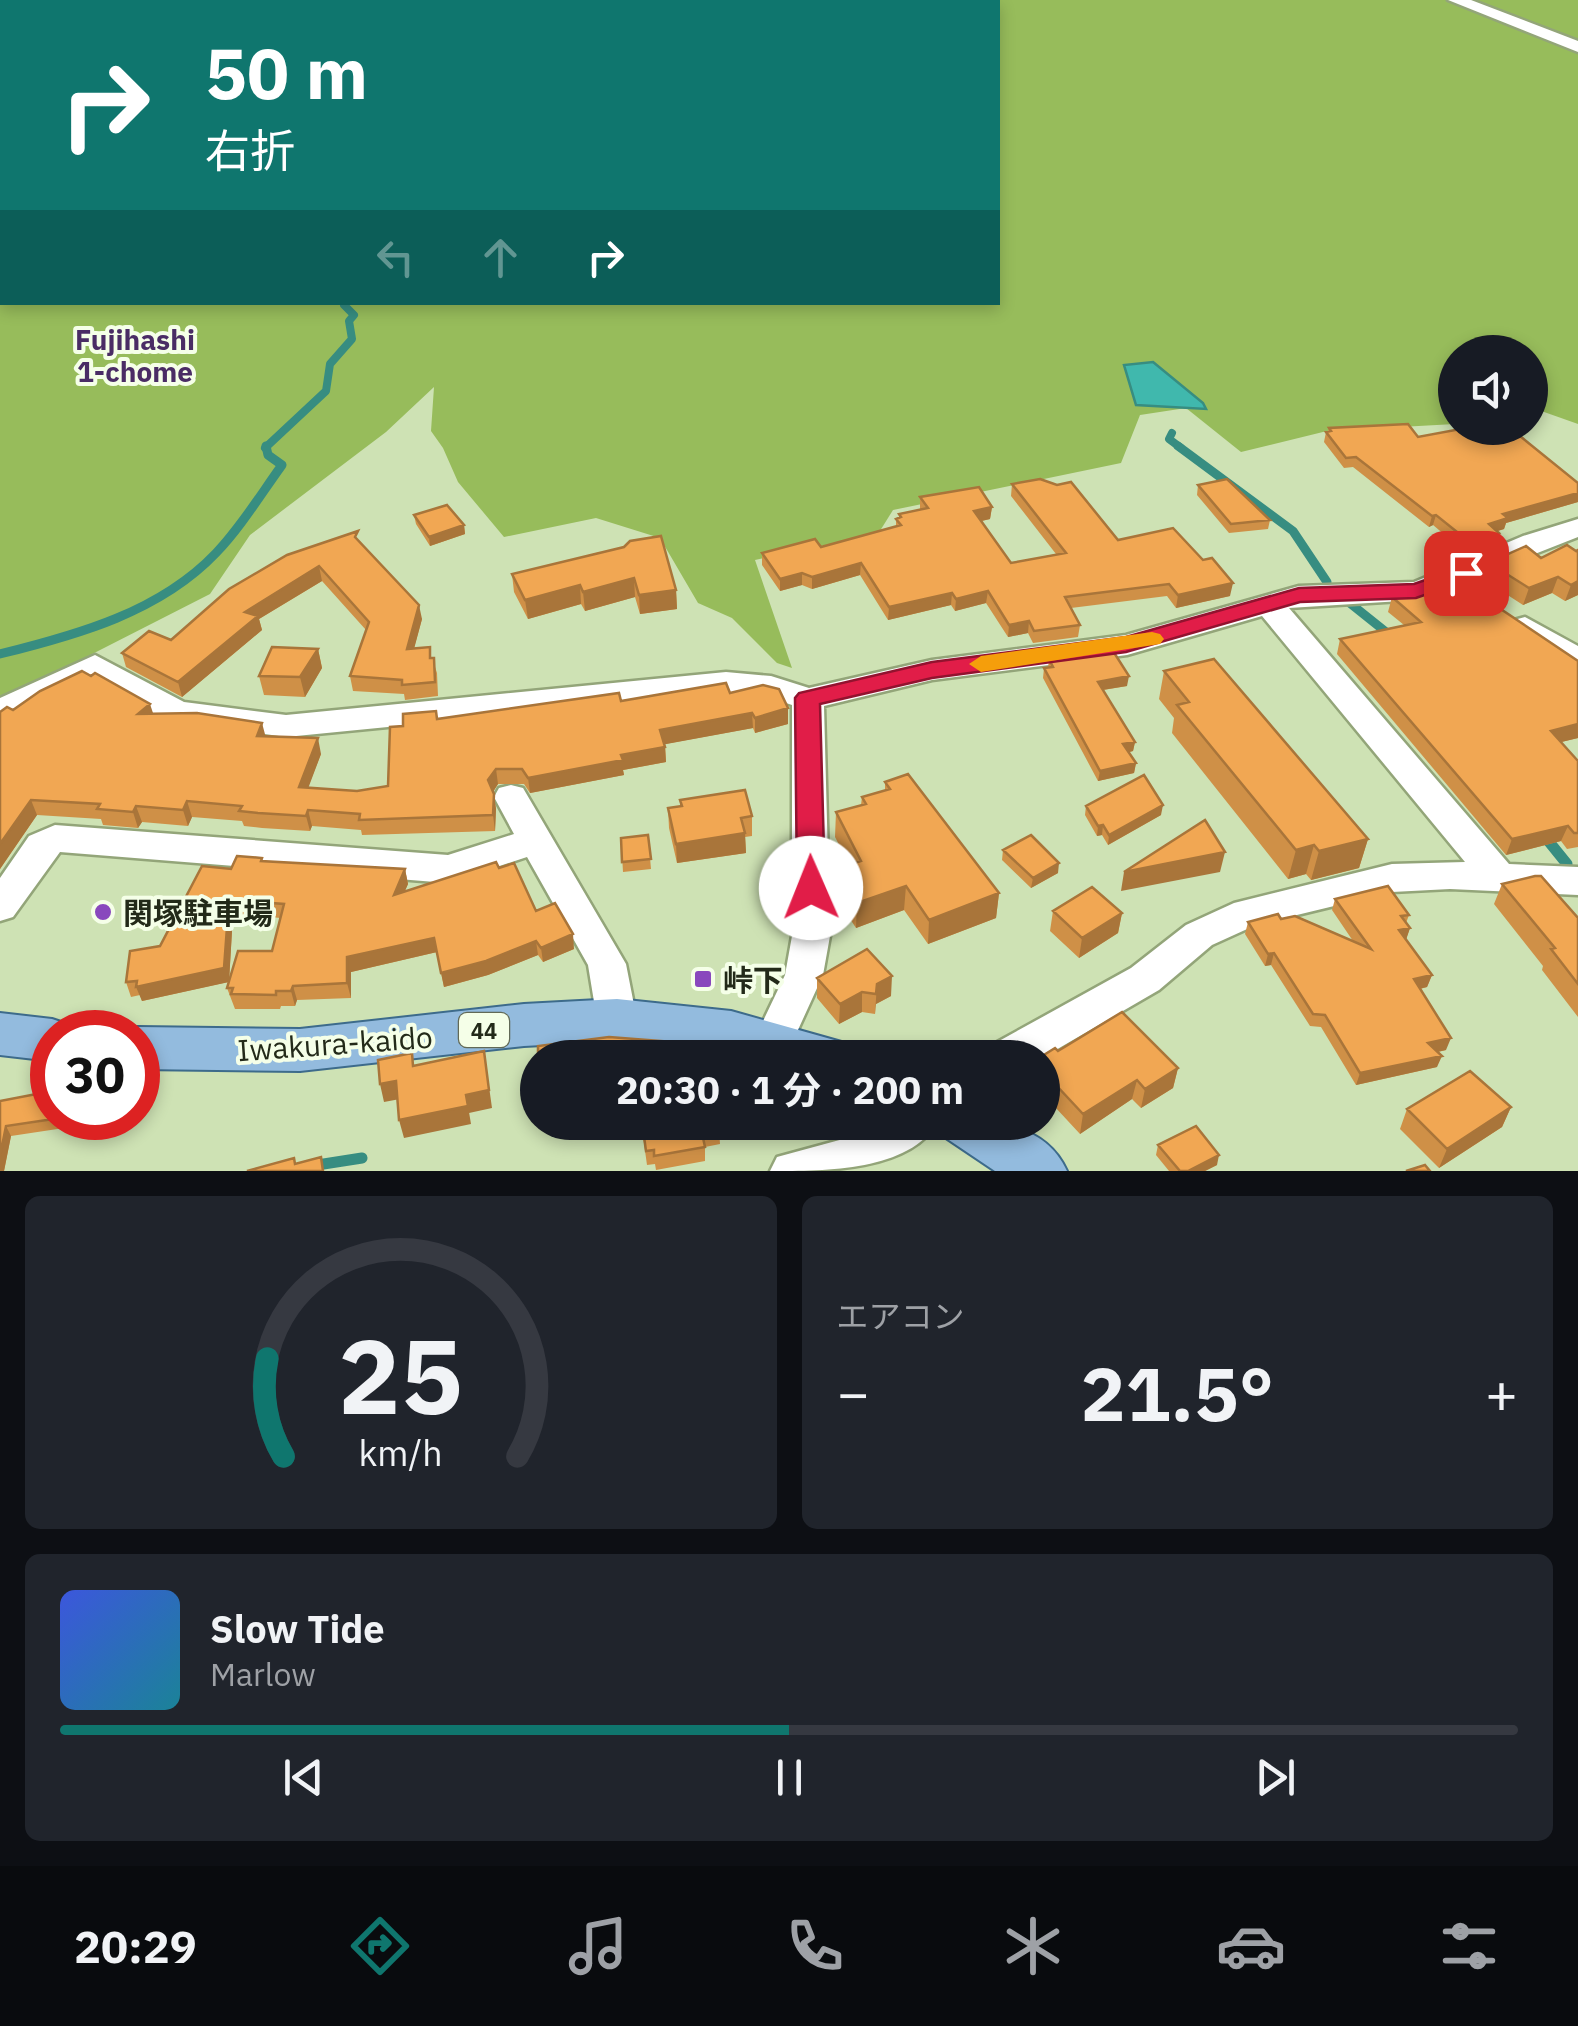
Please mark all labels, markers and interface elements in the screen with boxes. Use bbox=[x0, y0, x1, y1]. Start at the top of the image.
text: 50 m bbox=[205, 27, 368, 118]
icon: right bbox=[40, 40, 170, 170]
text: 右折 bbox=[205, 121, 295, 179]
icon: left bbox=[368, 230, 423, 285]
icon: ahead bbox=[473, 230, 528, 285]
icon: right bbox=[578, 230, 633, 285]
district label: Fujihashi 1-chome bbox=[75, 321, 195, 390]
map controls bbox=[1438, 335, 1548, 445]
button: sound bbox=[1438, 335, 1548, 445]
pin bbox=[1424, 531, 1509, 616]
icon: arrive bbox=[1439, 546, 1494, 601]
position arrow bbox=[759, 836, 863, 940]
place label: 関塚駐車場 bbox=[123, 893, 273, 932]
marker: 関塚駐車場 bbox=[92, 901, 114, 923]
place label: 峠下 bbox=[723, 960, 783, 999]
marker: 峠下 bbox=[692, 968, 714, 990]
speed limit sign: 30 bbox=[30, 1010, 160, 1140]
road number: 44 bbox=[459, 1013, 509, 1047]
street label: Iwakura-kaido bbox=[236, 1017, 434, 1069]
text: 20:30 · 1 分 · 200 m bbox=[616, 1065, 964, 1114]
text: エアコン bbox=[837, 1295, 965, 1337]
text: 25 bbox=[338, 1307, 463, 1443]
text: 21.5° bbox=[1080, 1344, 1274, 1442]
text: − bbox=[837, 1357, 870, 1428]
text: + bbox=[1485, 1357, 1518, 1428]
text: km/h bbox=[359, 1429, 443, 1476]
text: Slow Tide bbox=[210, 1604, 385, 1653]
text: Marlow bbox=[210, 1653, 316, 1695]
icon: previous bbox=[276, 1750, 331, 1805]
icon: pause bbox=[762, 1750, 817, 1805]
icon: next bbox=[1248, 1750, 1303, 1805]
icon: directions bbox=[345, 1911, 415, 1981]
icon: music bbox=[563, 1911, 633, 1981]
icon: phone bbox=[780, 1911, 850, 1981]
icon: climate bbox=[998, 1911, 1068, 1981]
icon: car bbox=[1216, 1911, 1286, 1981]
icon: filters bbox=[1434, 1911, 1504, 1981]
text: 20:29 bbox=[74, 1917, 197, 1975]

